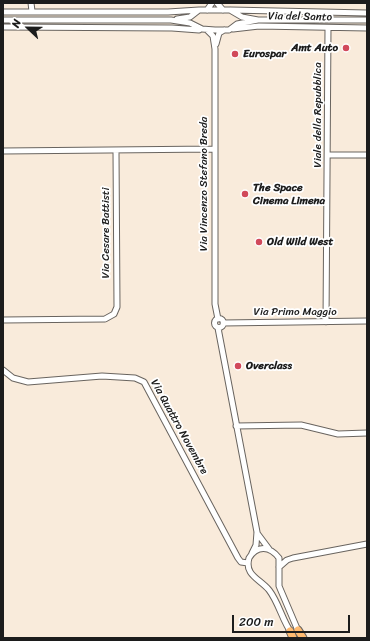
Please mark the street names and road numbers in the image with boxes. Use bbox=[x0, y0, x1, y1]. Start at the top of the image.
street label: Via del Santo bbox=[268, 10, 332, 24]
street label: Viale della Repubblica bbox=[311, 62, 325, 168]
street label: Via Vincenzo Stefano Breda bbox=[197, 117, 211, 251]
street label: Via Cesare Battisti bbox=[99, 187, 113, 279]
street label: Via Primo Maggio bbox=[253, 305, 337, 319]
street label: Via Quattro Novembre bbox=[147, 377, 211, 477]

